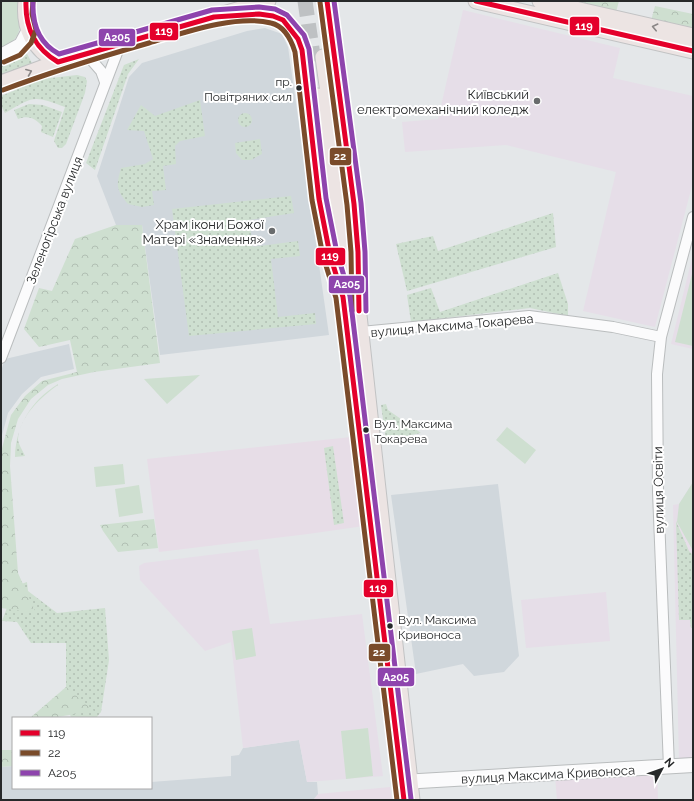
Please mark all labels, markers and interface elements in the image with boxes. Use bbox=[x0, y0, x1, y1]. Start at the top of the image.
line badge: 119 bbox=[569, 16, 600, 36]
text: 119 bbox=[575, 20, 593, 33]
line badge: 119 bbox=[149, 22, 179, 41]
one-way arrow bbox=[652, 24, 658, 32]
text: 119 bbox=[155, 25, 173, 38]
line badge: А205 bbox=[98, 28, 136, 47]
text: А205 bbox=[104, 31, 130, 44]
one-way arrow bbox=[25, 69, 33, 77]
place label: пр. Повітряних сил bbox=[204, 75, 292, 104]
marker: пр. Повітряних сил bbox=[294, 83, 304, 93]
place label: Київський електромеханічний коледж bbox=[357, 87, 529, 117]
marker: Київський електромеханічний коледж bbox=[532, 96, 542, 106]
line badge: 22 bbox=[329, 147, 352, 166]
text: 22 bbox=[334, 150, 346, 163]
street label: Зеленогірська вулиця bbox=[23, 154, 86, 286]
place label: Храм ікони Божої Матері «Знамення» bbox=[142, 217, 264, 247]
marker: Храм ікони Божої Матері «Знамення» bbox=[267, 226, 277, 236]
line badge: 119 bbox=[315, 247, 346, 266]
text: 119 bbox=[321, 250, 339, 263]
line badge: А205 bbox=[328, 275, 365, 294]
text: А205 bbox=[334, 278, 360, 291]
street label: вулиця Максима Токарева bbox=[370, 311, 534, 340]
place label: Вул. Максима Токарева bbox=[374, 417, 452, 446]
marker: Вул. Максима Токарева bbox=[361, 425, 371, 435]
street label: вулиця Освіти bbox=[650, 446, 667, 534]
line badge: 119 bbox=[363, 579, 394, 598]
text: 119 bbox=[369, 582, 387, 595]
place label: Вул. Максима Кривоноса bbox=[398, 613, 476, 642]
marker: Вул. Максима Кривоноса bbox=[385, 621, 395, 631]
line badge: 22 bbox=[368, 643, 391, 662]
text: 22 bbox=[373, 646, 385, 659]
line badge: А205 bbox=[377, 667, 415, 687]
text: А205 bbox=[383, 671, 409, 684]
legend bbox=[12, 717, 152, 789]
text: 119 bbox=[48, 726, 65, 740]
text: 22 bbox=[48, 746, 61, 760]
north arrow bbox=[642, 749, 682, 789]
text: N bbox=[662, 755, 677, 770]
street label: вулиця Максима Кривоноса bbox=[461, 762, 635, 787]
text: А205 bbox=[48, 766, 77, 780]

